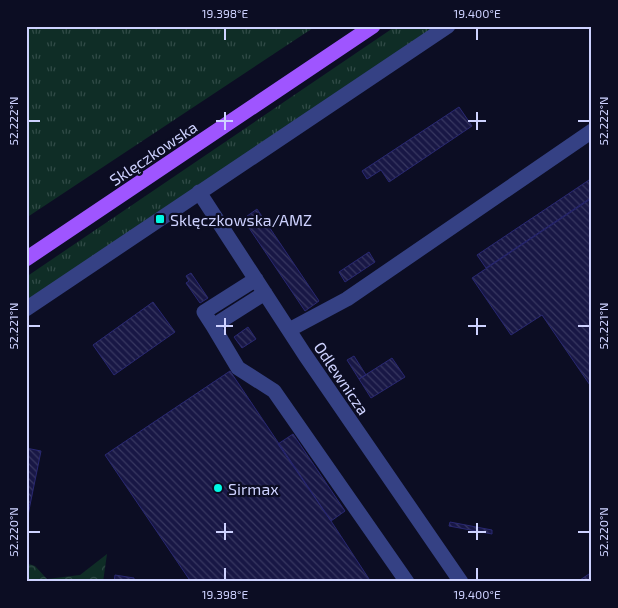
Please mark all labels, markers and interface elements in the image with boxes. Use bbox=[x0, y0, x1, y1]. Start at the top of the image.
text: 19.398°E bbox=[202, 6, 248, 20]
text: 19.400°E bbox=[453, 6, 501, 20]
text: 52.222°N bbox=[6, 97, 20, 145]
text: 52.222°N bbox=[596, 97, 610, 145]
street label: Sklęczkowska bbox=[106, 117, 200, 189]
place label: Sklęczkowska/AMZ bbox=[170, 210, 312, 229]
marker: Sklęczkowska/AMZ bbox=[154, 213, 166, 225]
text: 52.221°N bbox=[6, 302, 20, 350]
text: 52.221°N bbox=[596, 302, 610, 350]
street label: Odlewnicza bbox=[311, 338, 373, 418]
place label: Sirmax bbox=[228, 479, 279, 498]
marker: Sirmax bbox=[212, 482, 224, 494]
text: 52.220°N bbox=[6, 507, 20, 557]
text: 52.220°N bbox=[596, 507, 610, 557]
text: 19.398°E bbox=[202, 587, 248, 601]
text: 19.400°E bbox=[453, 587, 501, 601]

